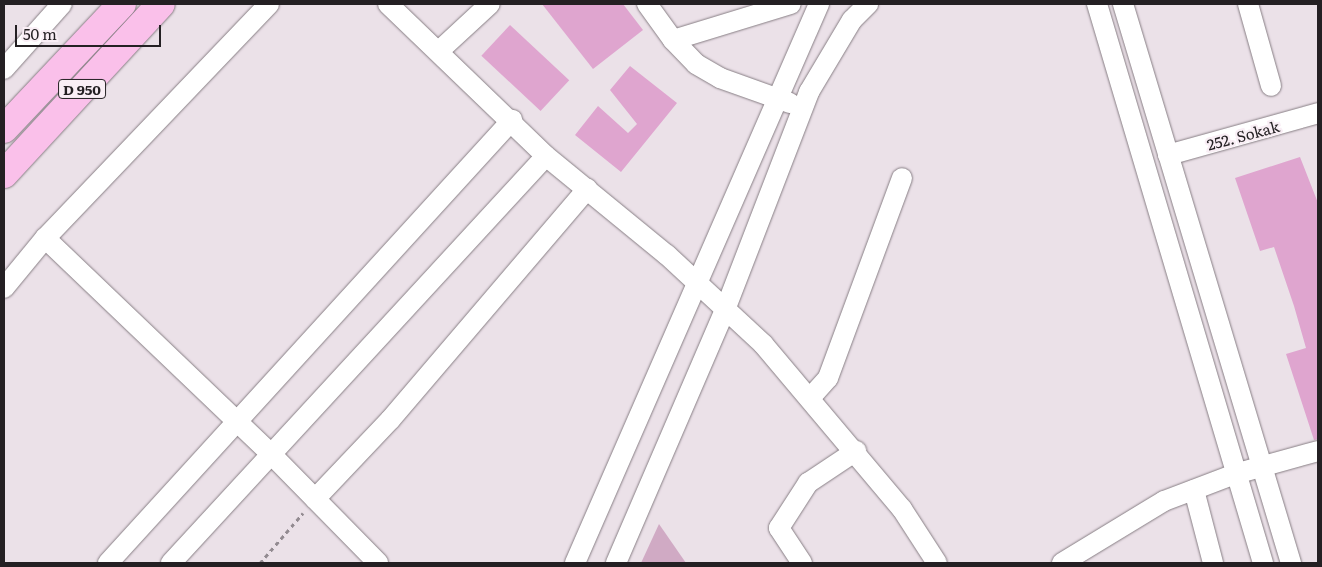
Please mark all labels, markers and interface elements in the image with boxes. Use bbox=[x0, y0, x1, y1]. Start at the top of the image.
scale bar bbox=[18, 15, 164, 47]
text: 50 m bbox=[23, 22, 57, 45]
road number: D 950 bbox=[57, 78, 107, 100]
street label: 252. Sokak bbox=[1205, 117, 1281, 153]

